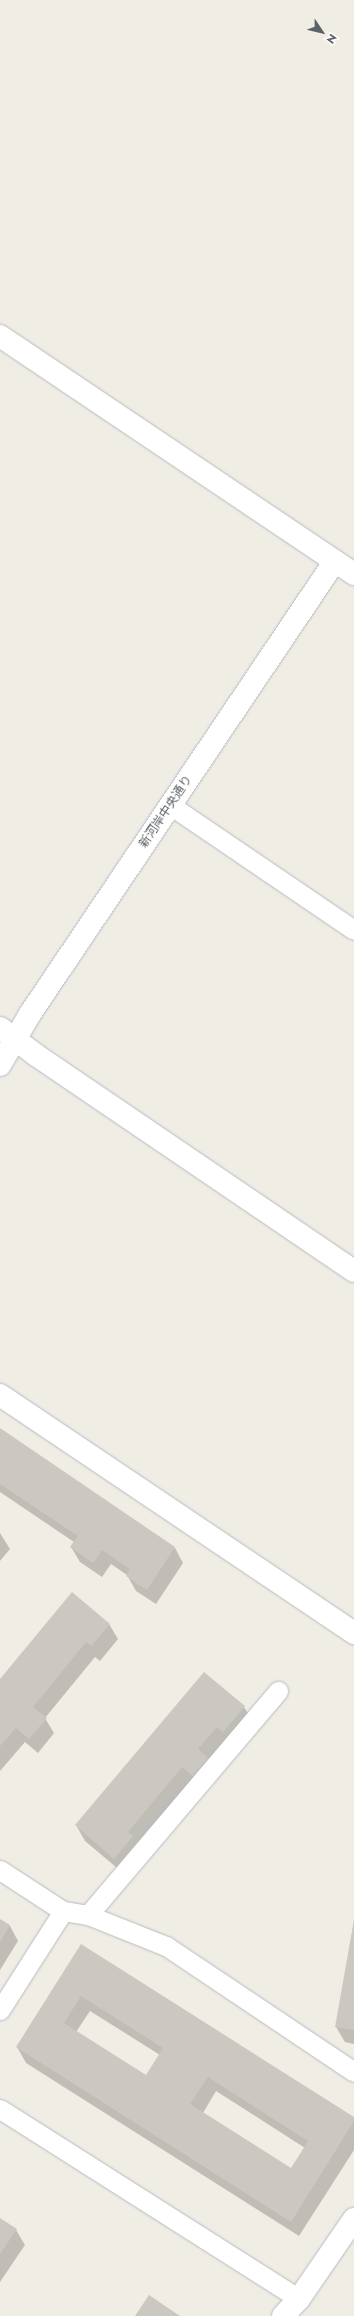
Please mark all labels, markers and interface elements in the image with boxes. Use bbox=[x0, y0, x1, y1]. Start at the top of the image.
north arrow bbox=[302, 12, 342, 52]
text: N bbox=[323, 31, 341, 47]
street label: 新河岸中央通り bbox=[137, 773, 195, 851]

